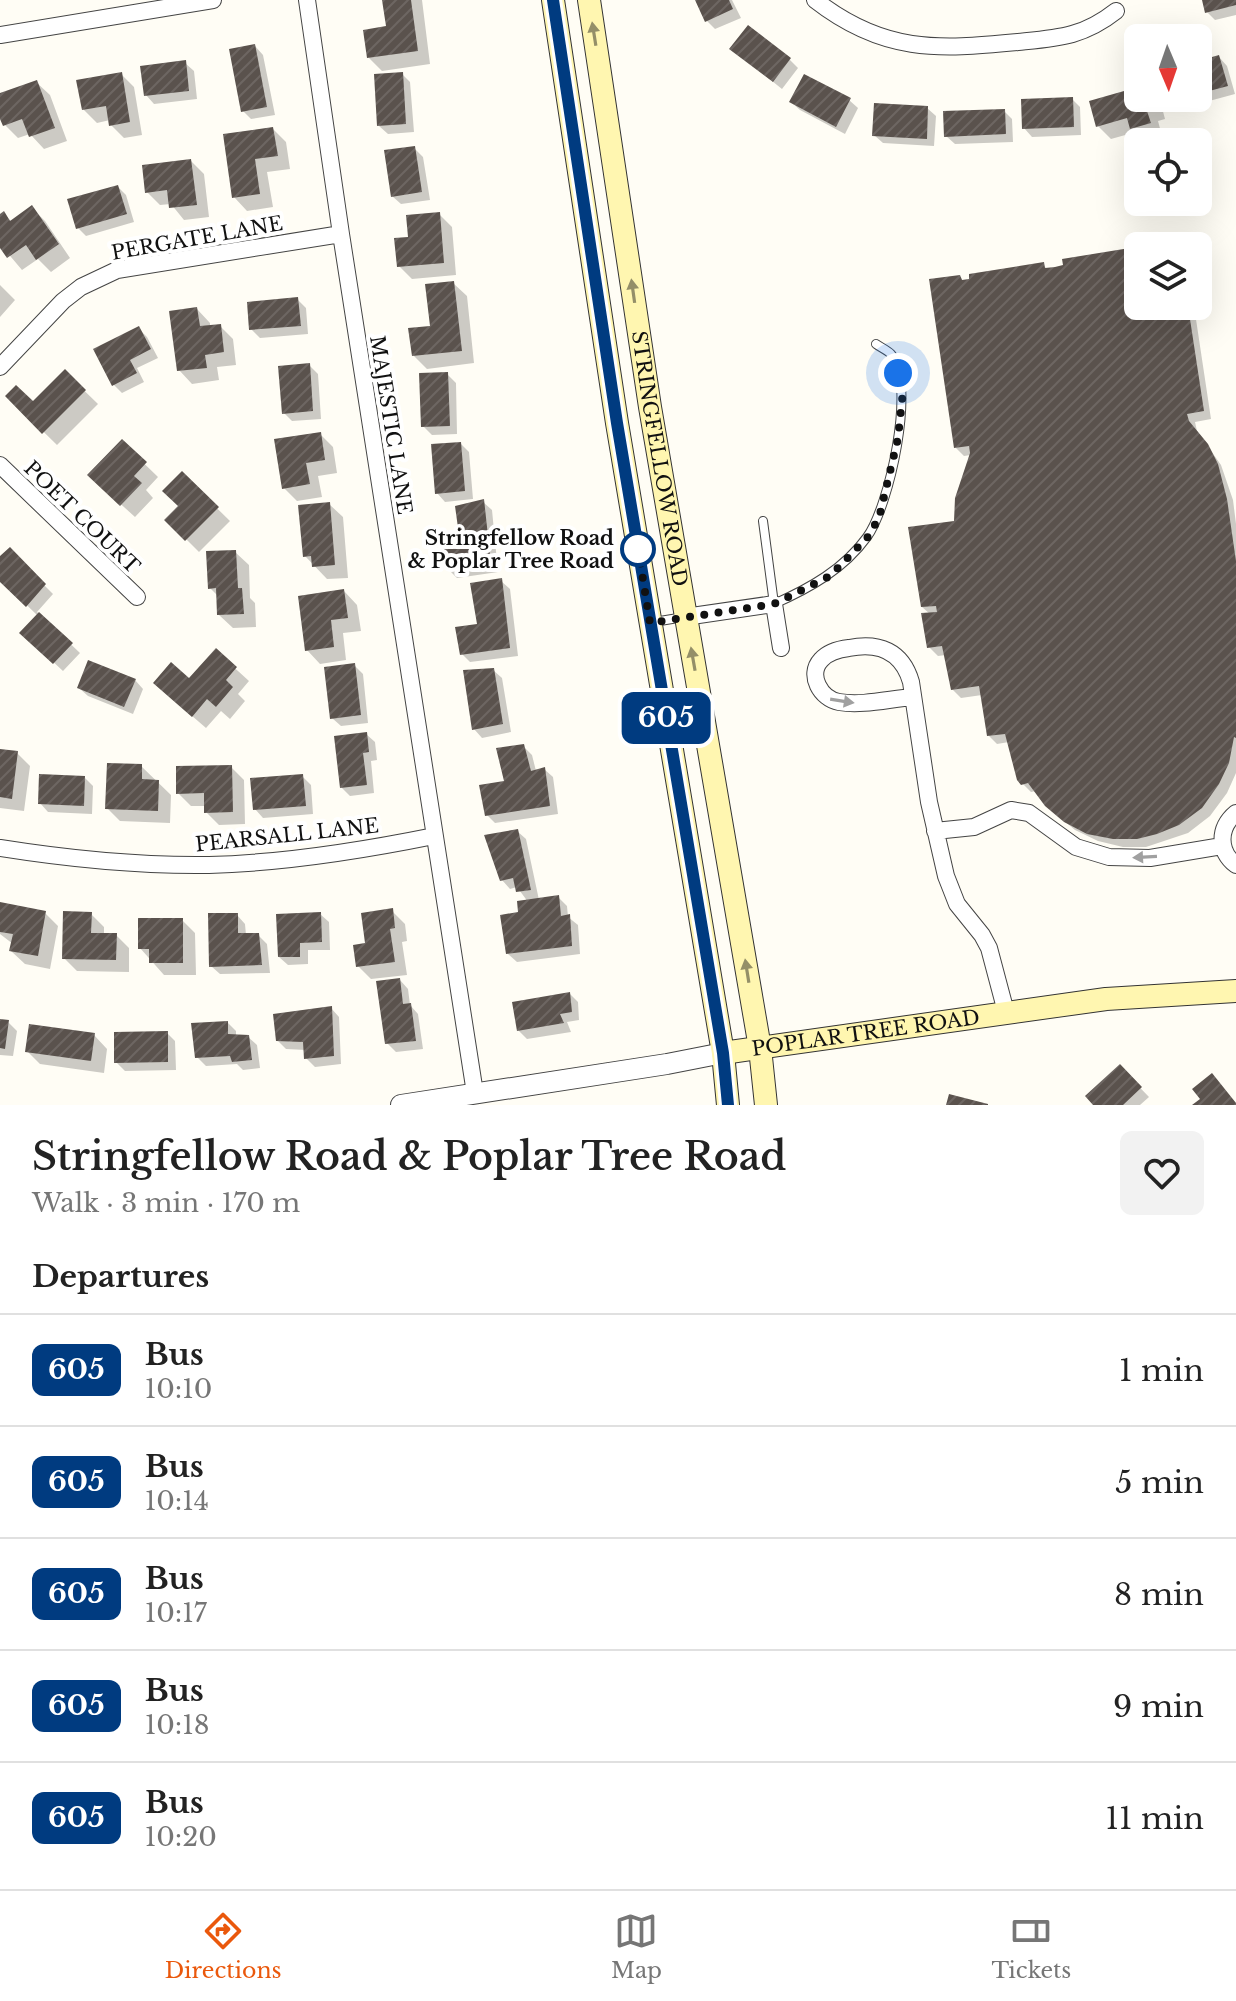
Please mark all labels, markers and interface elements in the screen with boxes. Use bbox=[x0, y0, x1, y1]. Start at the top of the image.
one-way arrow bbox=[587, 21, 600, 46]
north arrow bbox=[1124, 24, 1212, 112]
map controls bbox=[1124, 24, 1212, 320]
button: locate bbox=[1124, 128, 1212, 216]
street label: PERGATE LANE bbox=[109, 211, 285, 265]
button: layers bbox=[1124, 232, 1212, 320]
one-way arrow bbox=[626, 278, 639, 303]
street label: STRINGFELLOW ROAD bbox=[627, 329, 693, 588]
street label: MAJESTIC LANE bbox=[365, 334, 417, 516]
your location bbox=[878, 353, 918, 393]
street label: POET COURT bbox=[19, 456, 145, 578]
place label: Stringfellow Road & Poplar Tree Road bbox=[408, 526, 614, 573]
marker: Stringfellow Road & Poplar Tree Road bbox=[621, 532, 655, 566]
one-way arrow bbox=[686, 647, 698, 672]
line badge: 605 bbox=[620, 692, 712, 744]
one-way arrow bbox=[829, 695, 854, 708]
text: 605 bbox=[638, 700, 694, 735]
street label: PEARSALL LANE bbox=[194, 813, 380, 857]
one-way arrow bbox=[1132, 851, 1157, 864]
one-way arrow bbox=[740, 958, 753, 983]
street label: POPLAR TREE ROAD bbox=[750, 1005, 981, 1061]
button: heart bbox=[1120, 1131, 1204, 1215]
text: Stringfellow Road & Poplar Tree Road bbox=[32, 1133, 787, 1180]
text: Walk · 3 min · 170 m bbox=[32, 1187, 300, 1219]
text: Departures bbox=[32, 1258, 209, 1295]
text: Bus bbox=[145, 1336, 204, 1373]
text: 605 bbox=[48, 1352, 105, 1387]
text: 1 min bbox=[1119, 1352, 1204, 1389]
text: 10:10 bbox=[145, 1373, 212, 1405]
text: Bus bbox=[145, 1448, 204, 1485]
text: 605 bbox=[48, 1464, 105, 1499]
text: 5 min bbox=[1115, 1464, 1204, 1501]
text: 10:14 bbox=[145, 1485, 209, 1517]
text: Bus bbox=[145, 1560, 204, 1597]
text: 605 bbox=[48, 1576, 105, 1611]
text: 8 min bbox=[1114, 1576, 1204, 1613]
text: 10:17 bbox=[145, 1597, 207, 1629]
text: Bus bbox=[145, 1672, 204, 1709]
text: 605 bbox=[48, 1688, 105, 1723]
text: 9 min bbox=[1113, 1688, 1204, 1725]
text: 10:18 bbox=[145, 1709, 210, 1741]
text: Bus bbox=[145, 1784, 204, 1821]
text: 605 bbox=[48, 1800, 105, 1835]
text: 11 min bbox=[1106, 1800, 1204, 1837]
text: 10:20 bbox=[145, 1821, 217, 1853]
tab: Directions bbox=[165, 1909, 282, 1984]
tab: Map bbox=[611, 1909, 662, 1984]
tab: Tickets bbox=[991, 1909, 1071, 1984]

